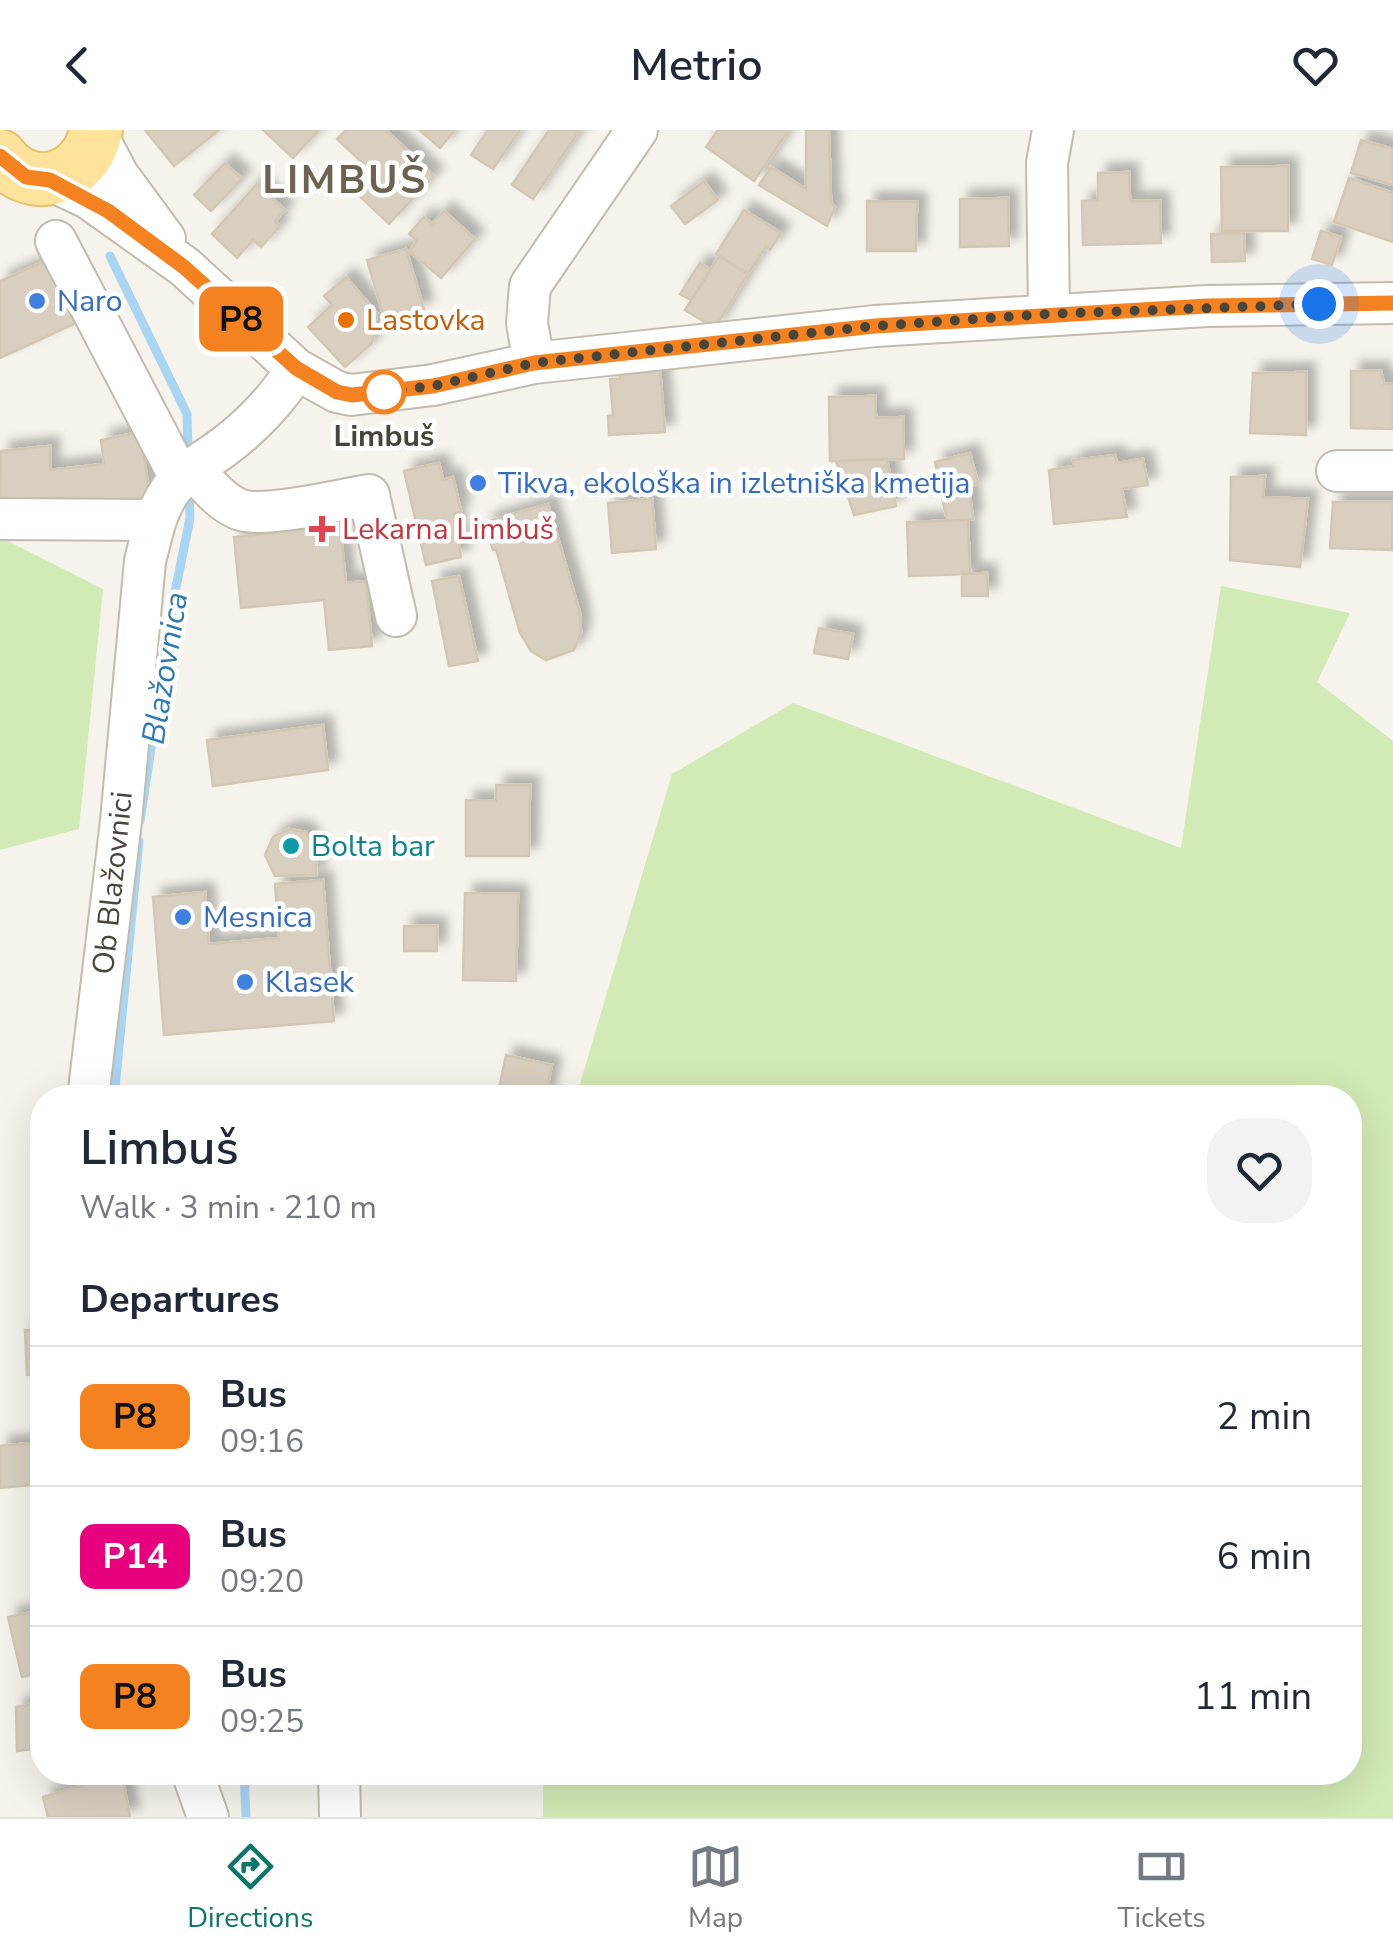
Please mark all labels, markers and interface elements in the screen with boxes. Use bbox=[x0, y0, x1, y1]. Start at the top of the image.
text: Metrio bbox=[630, 35, 763, 96]
icon: back bbox=[50, 38, 105, 93]
icon: heart bbox=[1288, 38, 1343, 93]
district label: LIMBUŠ bbox=[262, 153, 428, 207]
your location bbox=[1294, 279, 1344, 329]
place label: Naro bbox=[57, 281, 122, 322]
line badge: P8 bbox=[196, 286, 286, 352]
marker: Naro bbox=[26, 290, 48, 312]
text: P8 bbox=[219, 296, 263, 343]
place label: Lastovka bbox=[366, 300, 485, 341]
marker: Lastovka bbox=[335, 309, 357, 331]
marker: Limbuš bbox=[363, 371, 405, 413]
place label: Limbuš bbox=[334, 416, 434, 457]
place label: Tikva, ekološka in izletniška kmetija bbox=[498, 463, 970, 504]
marker: Tikva, ekološka in izletniška kmetija bbox=[467, 472, 489, 494]
place label: Lekarna Limbuš bbox=[342, 509, 554, 550]
marker: Lekarna Limbuš bbox=[311, 518, 333, 540]
water label: Blažovnica bbox=[132, 589, 198, 747]
street label: Ob Blažovnici bbox=[83, 790, 143, 976]
place label: Bolta bar bbox=[311, 826, 435, 867]
marker: Bolta bar bbox=[280, 835, 302, 857]
place label: Mesnica bbox=[203, 897, 313, 938]
marker: Mesnica bbox=[172, 906, 194, 928]
place label: Klasek bbox=[265, 962, 355, 1003]
marker: Klasek bbox=[234, 971, 256, 993]
text: Limbuš bbox=[80, 1115, 239, 1181]
button: heart bbox=[1207, 1118, 1312, 1223]
text: Walk · 3 min · 210 m bbox=[80, 1186, 377, 1229]
text: Departures bbox=[80, 1274, 279, 1325]
text: Bus bbox=[220, 1369, 287, 1420]
text: 2 min bbox=[1217, 1391, 1312, 1442]
text: P8 bbox=[113, 1393, 157, 1440]
text: 09:16 bbox=[220, 1420, 304, 1463]
text: Bus bbox=[220, 1509, 287, 1560]
text: 6 min bbox=[1217, 1531, 1312, 1582]
text: P14 bbox=[103, 1533, 167, 1580]
text: 09:20 bbox=[220, 1560, 304, 1603]
text: Bus bbox=[220, 1649, 287, 1700]
text: 11 min bbox=[1194, 1671, 1312, 1722]
text: P8 bbox=[113, 1673, 157, 1720]
text: 09:25 bbox=[220, 1700, 304, 1743]
tab: Directions bbox=[187, 1839, 313, 1937]
tab: Map bbox=[688, 1839, 743, 1937]
tab: Tickets bbox=[1118, 1839, 1206, 1937]

